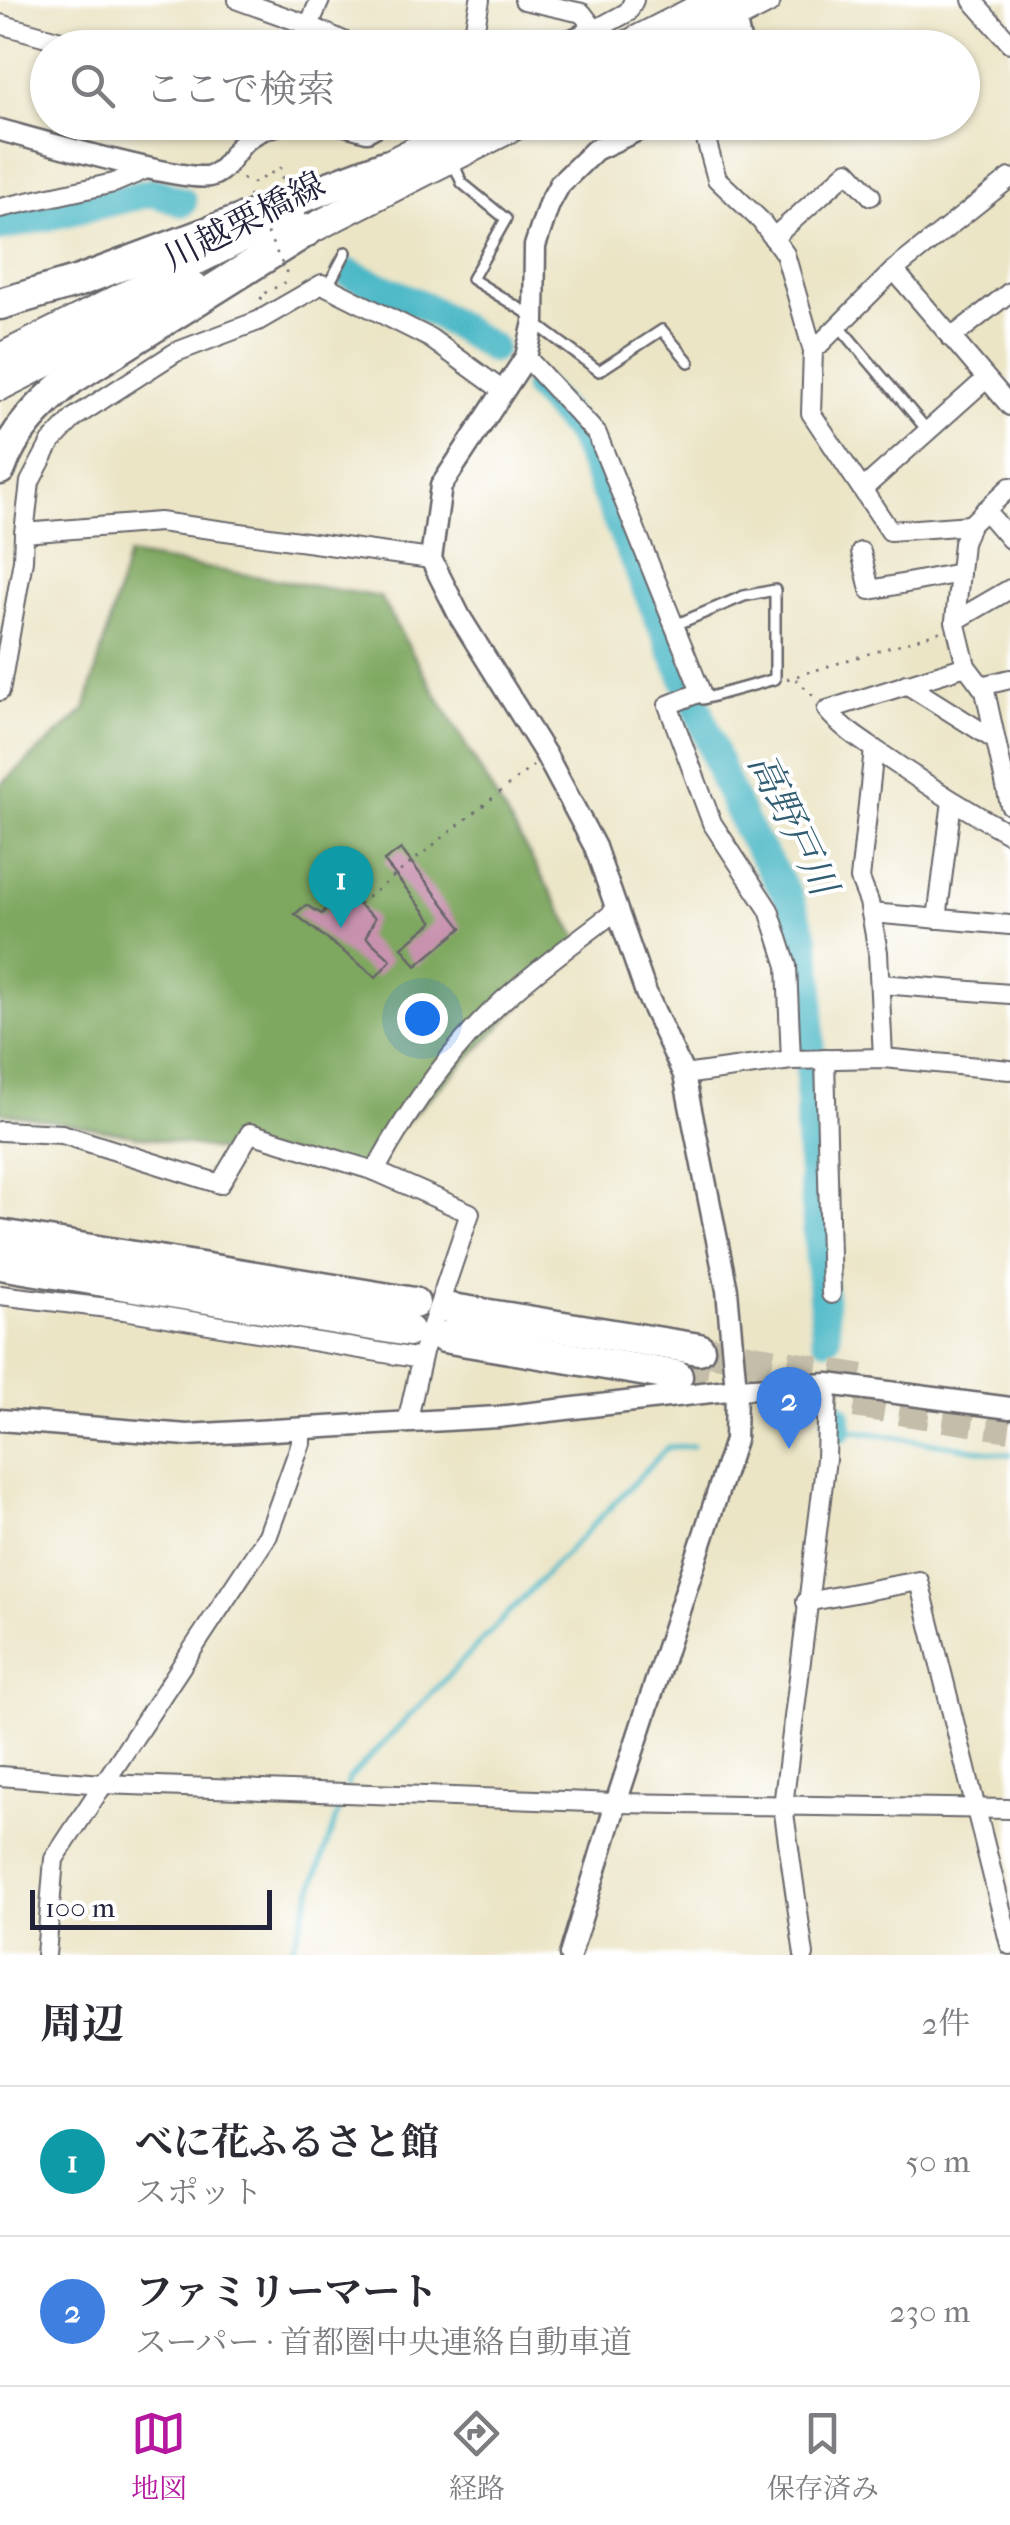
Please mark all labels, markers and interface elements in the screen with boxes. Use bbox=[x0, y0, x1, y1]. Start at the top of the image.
search box bbox=[30, 30, 980, 140]
icon: search bbox=[65, 58, 120, 113]
text: ここで検索 bbox=[145, 67, 335, 112]
street label: 川越栗橋線 bbox=[157, 163, 332, 279]
water label: 高野戸川 bbox=[739, 746, 848, 906]
pin: 1 bbox=[308, 846, 374, 928]
your location bbox=[397, 993, 448, 1044]
pin: 2 bbox=[756, 1366, 822, 1449]
scale bar bbox=[30, 1885, 272, 1930]
text: 100 m bbox=[45, 1891, 115, 1924]
text: 周辺 bbox=[40, 2000, 124, 2049]
text: 2件 bbox=[922, 2005, 970, 2042]
text: べに花ふるさと館 bbox=[135, 2120, 439, 2165]
text: 1 bbox=[67, 2143, 78, 2180]
text: 50 m bbox=[905, 2143, 970, 2180]
text: スポット bbox=[135, 2174, 263, 2211]
text: ファミリーマート bbox=[135, 2270, 438, 2315]
text: 2 bbox=[64, 2293, 81, 2330]
text: 230 m bbox=[889, 2293, 970, 2330]
text: スーパー · 首都圏中央連絡自動車道 bbox=[135, 2324, 632, 2361]
tab: 地図 bbox=[131, 2406, 187, 2506]
tab: 経路 bbox=[449, 2406, 505, 2506]
tab: 保存済み bbox=[767, 2406, 879, 2506]

